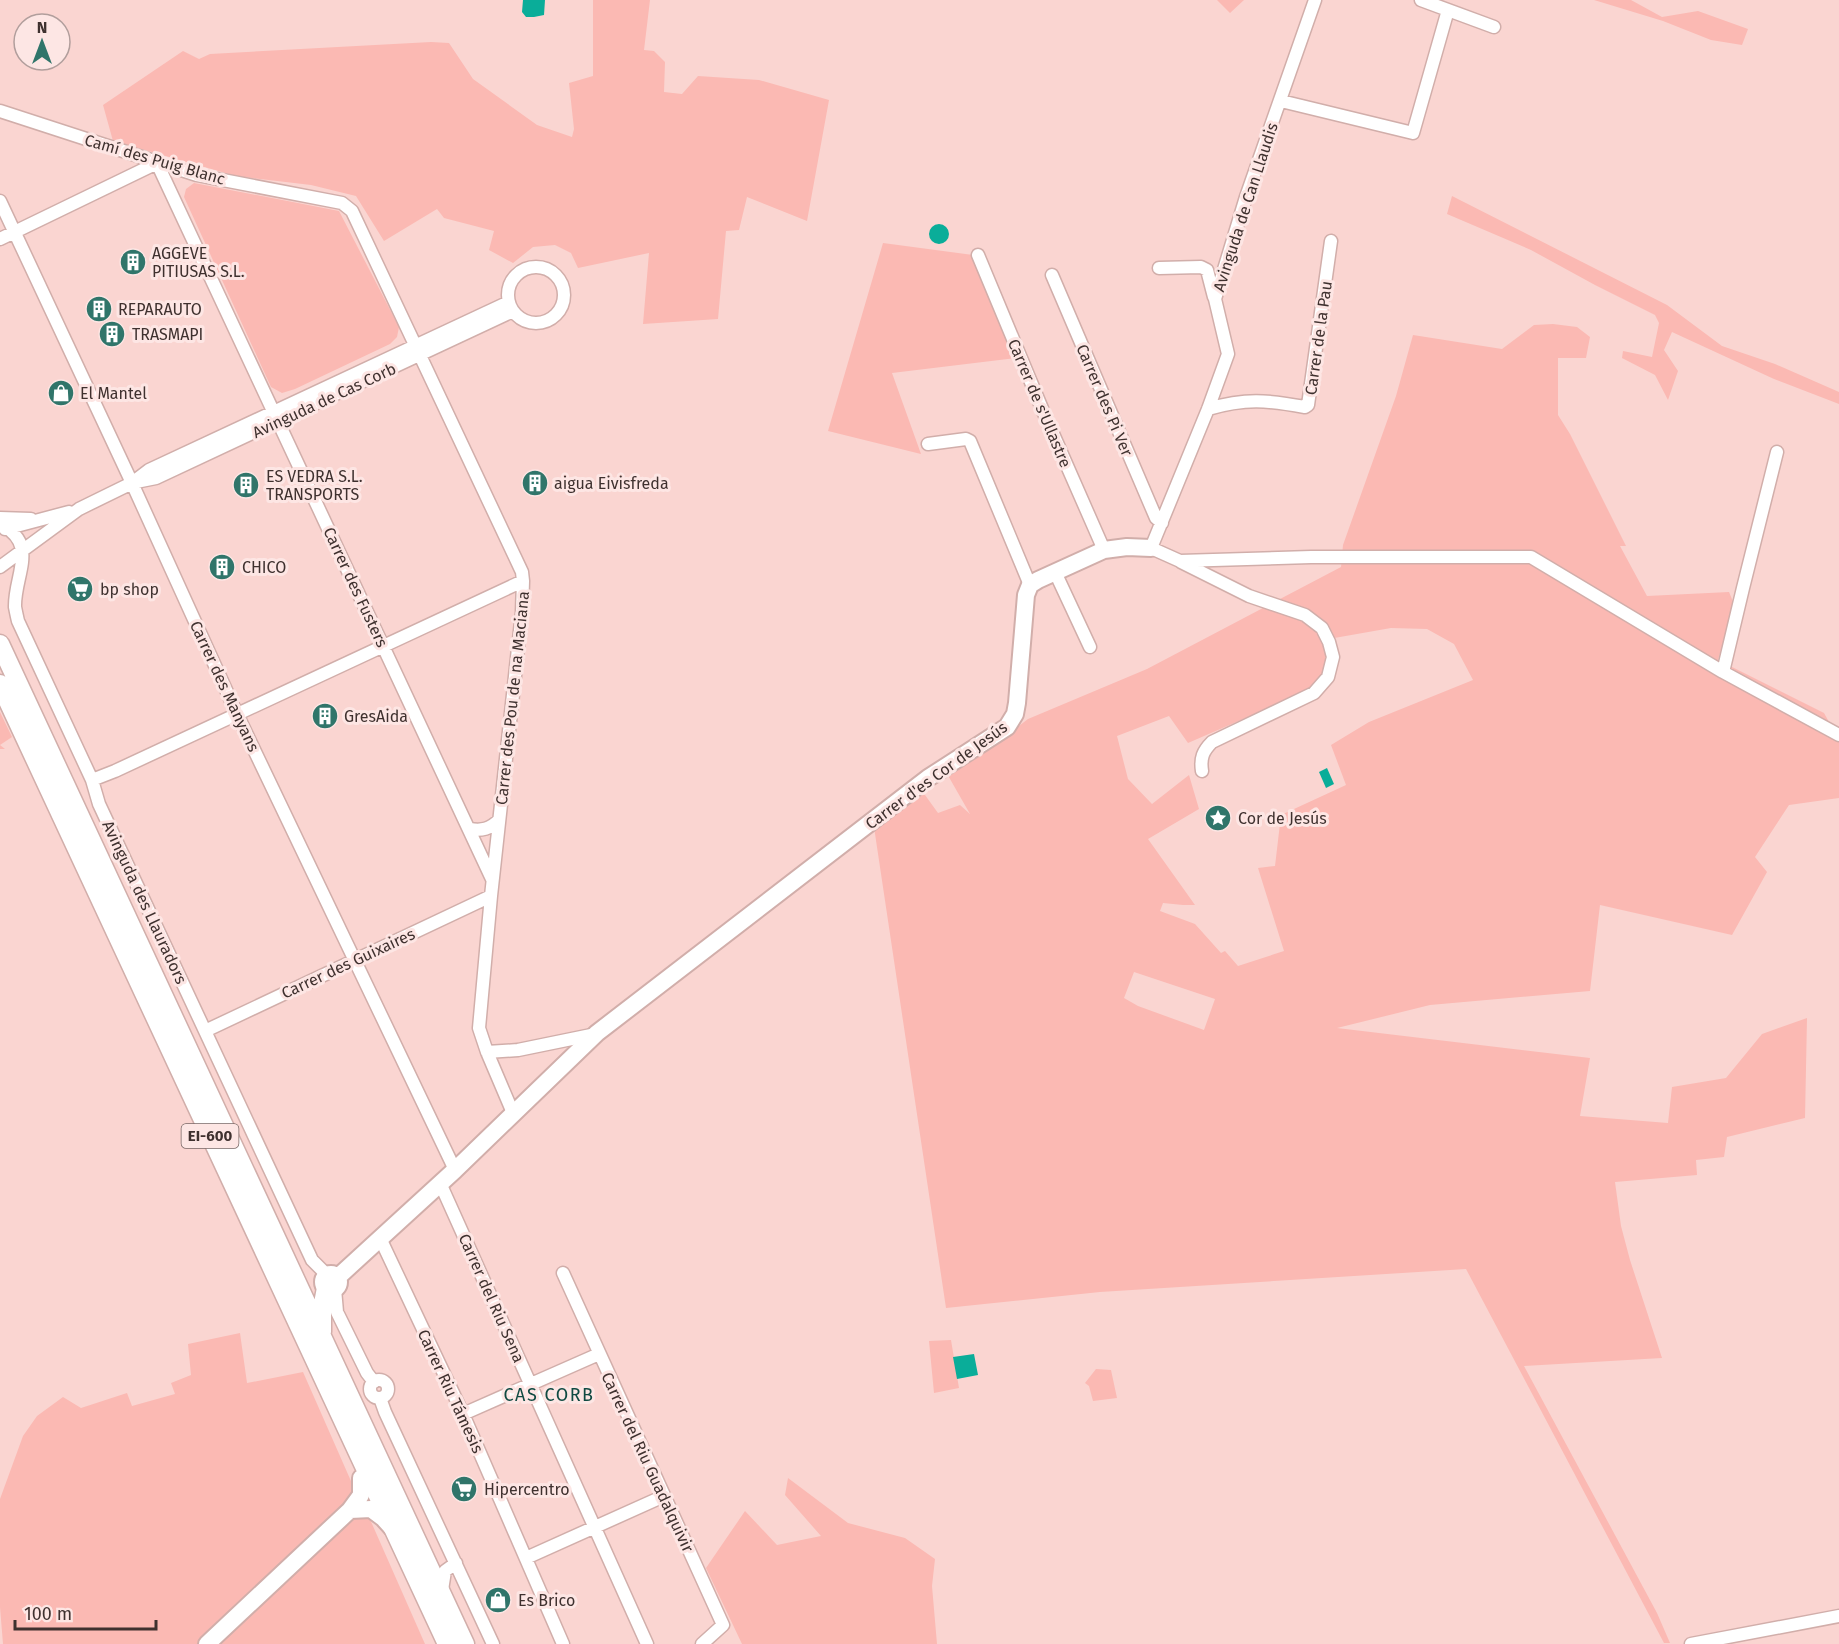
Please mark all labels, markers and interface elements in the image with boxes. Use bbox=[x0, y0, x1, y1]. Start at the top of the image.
north arrow bbox=[12, 12, 72, 72]
text: N bbox=[37, 18, 47, 37]
street label: Avinguda de Can Llaudis bbox=[1209, 120, 1282, 294]
street label: Camí des Puig Blanc bbox=[82, 130, 228, 189]
place label: AGGEVE PITIUSAS S.L. bbox=[152, 244, 245, 281]
building icon: AGGEVE PITIUSAS S.L. bbox=[118, 247, 148, 277]
street label: Carrer de la Pau bbox=[1301, 280, 1336, 396]
building icon: REPARAUTO bbox=[84, 294, 114, 324]
place label: REPARAUTO bbox=[118, 300, 202, 319]
building icon: TRASMAPI bbox=[97, 319, 127, 349]
place label: TRASMAPI bbox=[132, 325, 203, 344]
street label: Carrer de s'Ullastre bbox=[1004, 336, 1075, 470]
street label: Carrer des Pi Ver bbox=[1072, 341, 1137, 460]
street label: Avinguda de Cas Corb bbox=[249, 359, 399, 442]
shop icon: El Mantel bbox=[46, 378, 76, 408]
place label: El Mantel bbox=[80, 384, 147, 403]
place label: ES VEDRA S.L. TRANSPORTS bbox=[266, 467, 363, 504]
building icon: aigua Eivisfreda bbox=[520, 468, 550, 498]
building icon: ES VEDRA S.L. TRANSPORTS bbox=[231, 470, 261, 500]
place label: aigua Eivisfreda bbox=[554, 474, 669, 493]
street label: Carrer des Fusters bbox=[319, 524, 392, 650]
building icon: CHICO bbox=[207, 552, 237, 582]
place label: CHICO bbox=[242, 558, 286, 577]
supermarket icon: bp shop bbox=[65, 574, 95, 604]
place label: bp shop bbox=[100, 580, 159, 599]
street label: Carrer des Pou de na Maciana bbox=[492, 590, 533, 806]
street label: Carrer des Manyans bbox=[186, 618, 263, 755]
building icon: GresAida bbox=[310, 701, 340, 731]
place label: GresAida bbox=[344, 707, 408, 726]
street label: Carrer d'es Cor de Jesús bbox=[862, 718, 1011, 833]
place icon: Cor de Jesús bbox=[1203, 803, 1233, 833]
place label: Cor de Jesús bbox=[1238, 809, 1327, 828]
street label: Avinguda des Llauradors bbox=[98, 818, 191, 987]
street label: Carrer des Guixaires bbox=[278, 924, 418, 1003]
road number: EI-600 bbox=[182, 1124, 238, 1148]
street label: Carrer del Riu Sena bbox=[455, 1231, 528, 1366]
street label: Carrer Riu Támesis bbox=[414, 1326, 488, 1456]
street label: Carrer del Riu Guadalquivir bbox=[597, 1369, 698, 1556]
district label: CAS CORB bbox=[504, 1384, 594, 1406]
supermarket icon: Hipercentro bbox=[449, 1474, 479, 1504]
place label: Hipercentro bbox=[484, 1480, 570, 1499]
shop icon: Es Brico bbox=[483, 1585, 513, 1615]
place label: Es Brico bbox=[518, 1591, 575, 1610]
scale bar bbox=[15, 1593, 156, 1631]
text: 100 m bbox=[24, 1603, 72, 1625]

